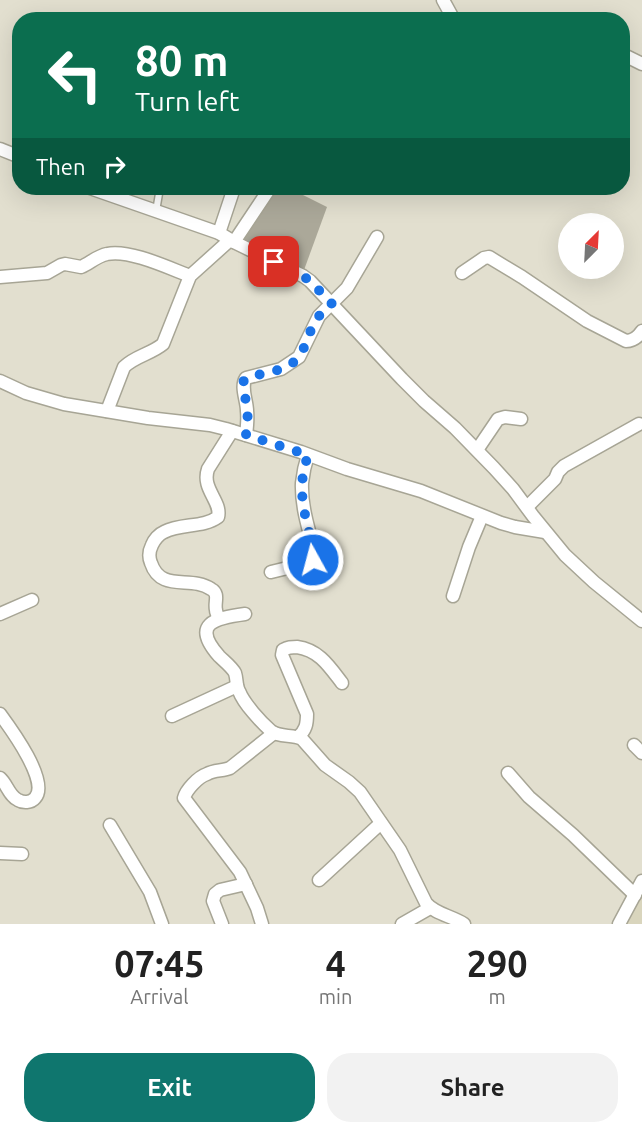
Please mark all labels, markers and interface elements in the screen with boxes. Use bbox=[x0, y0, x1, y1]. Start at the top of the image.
icon: left bbox=[36, 36, 114, 114]
text: 80 m bbox=[135, 37, 229, 84]
text: Turn left bbox=[135, 86, 239, 116]
icon: right bbox=[98, 150, 131, 183]
text: Then bbox=[36, 154, 86, 179]
north arrow bbox=[558, 213, 624, 279]
map controls bbox=[558, 213, 624, 279]
pin bbox=[248, 236, 299, 287]
icon: arrive bbox=[257, 245, 290, 278]
position arrow bbox=[281, 528, 345, 592]
text: 07:45 bbox=[114, 943, 204, 984]
text: 4 bbox=[325, 943, 346, 984]
text: 290 bbox=[467, 943, 528, 984]
text: Arrival bbox=[130, 985, 189, 1008]
text: min bbox=[319, 985, 352, 1008]
text: m bbox=[489, 985, 506, 1008]
button: Exit bbox=[24, 1053, 315, 1122]
button: Share bbox=[327, 1053, 618, 1122]

